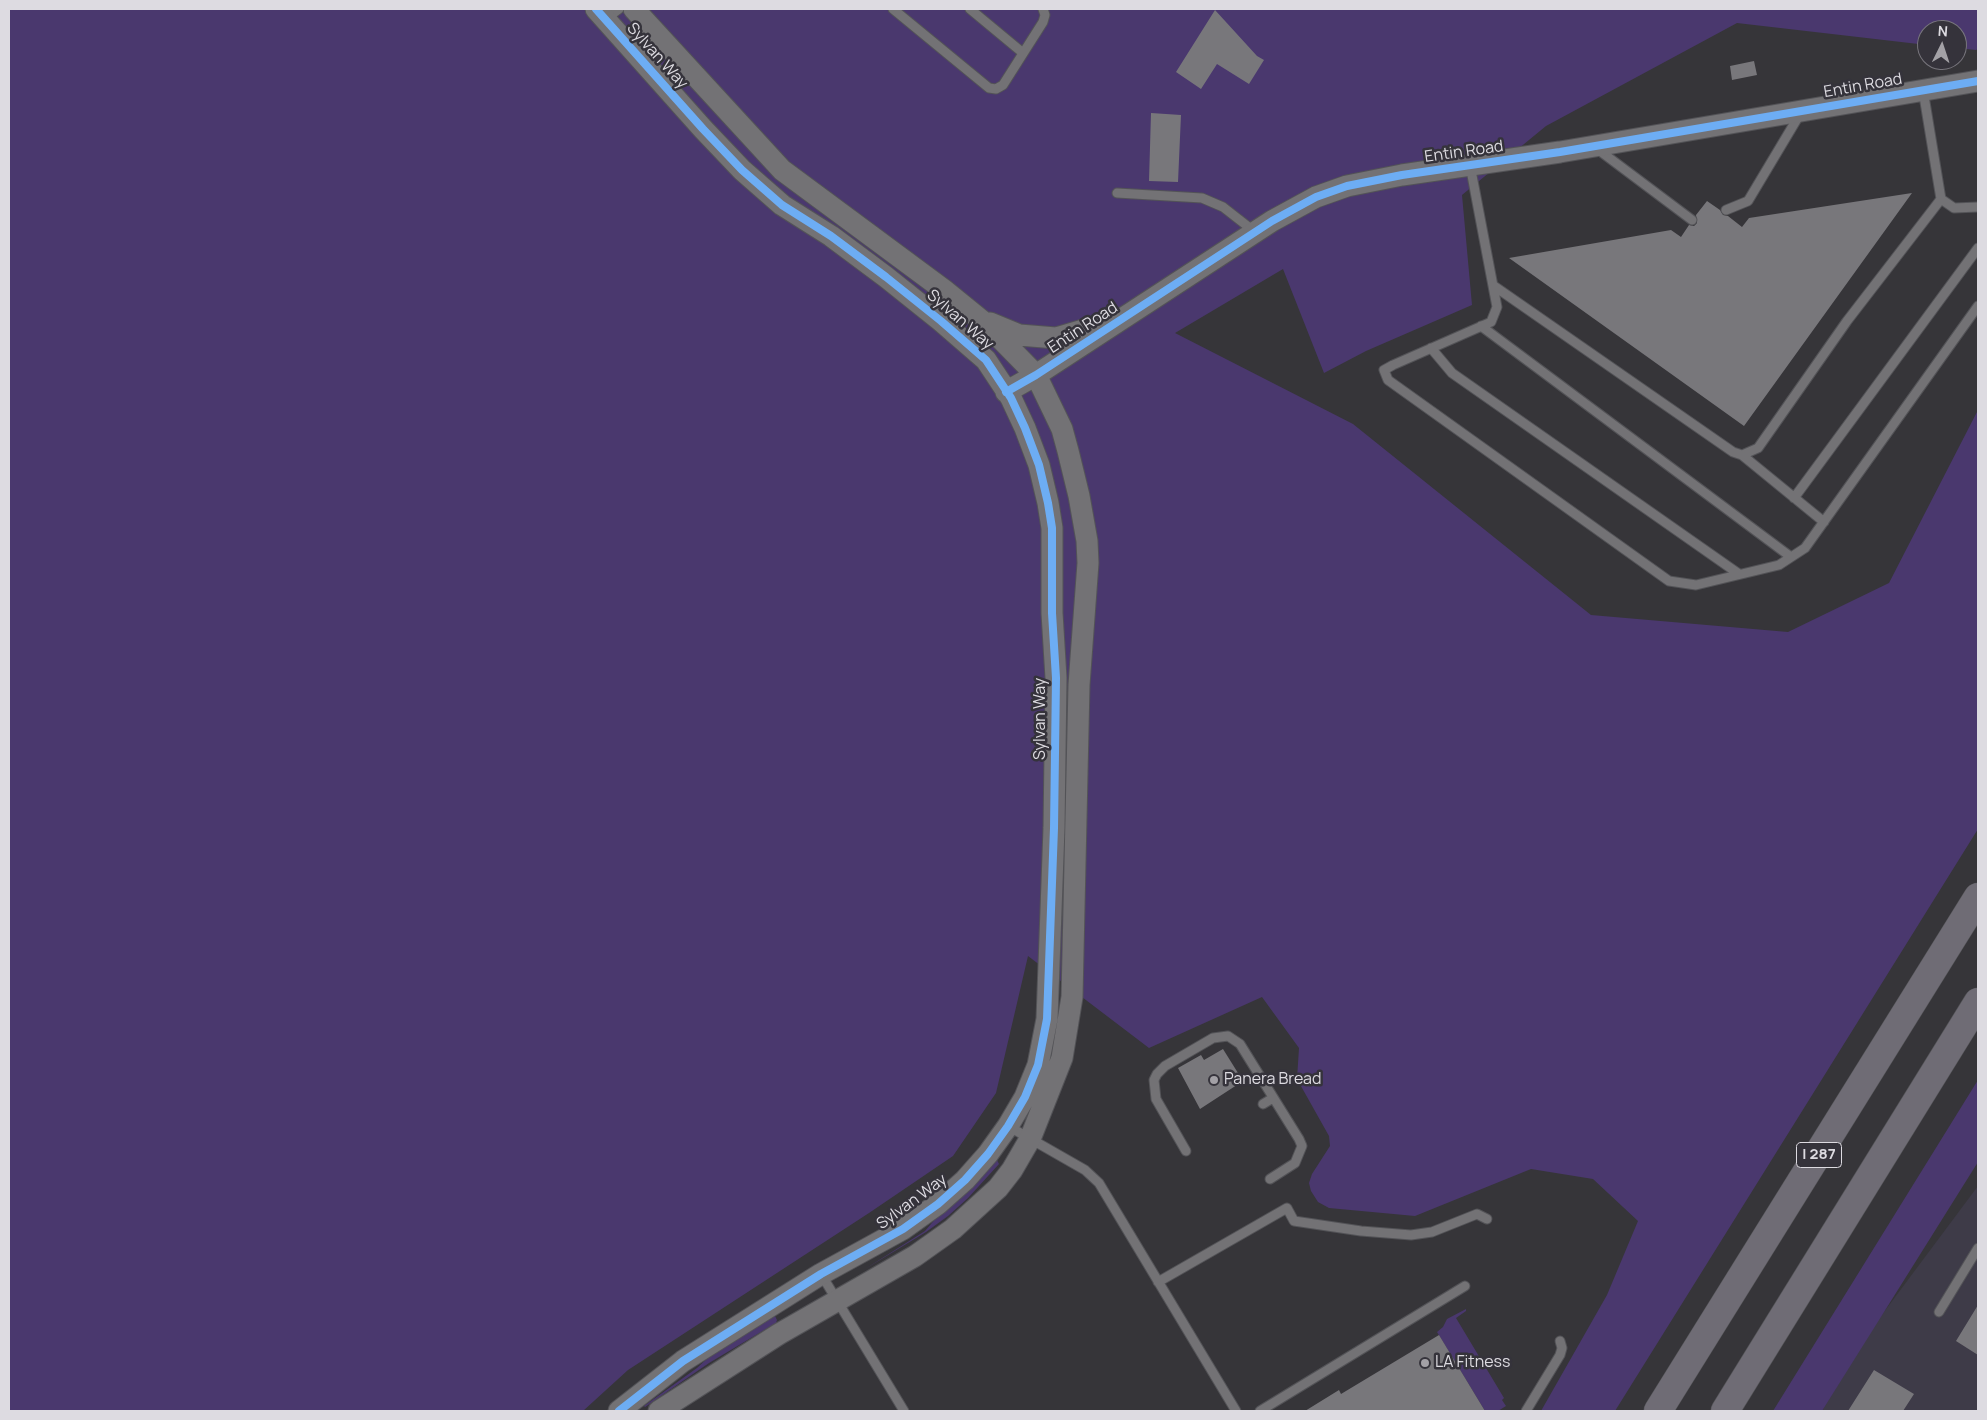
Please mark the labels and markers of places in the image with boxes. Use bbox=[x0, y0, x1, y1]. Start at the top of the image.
place label: Panera Bread bbox=[1224, 1070, 1321, 1090]
marker: Panera Bread bbox=[1208, 1074, 1220, 1086]
place label: LA Fitness bbox=[1435, 1353, 1510, 1373]
marker: LA Fitness bbox=[1419, 1357, 1431, 1369]

